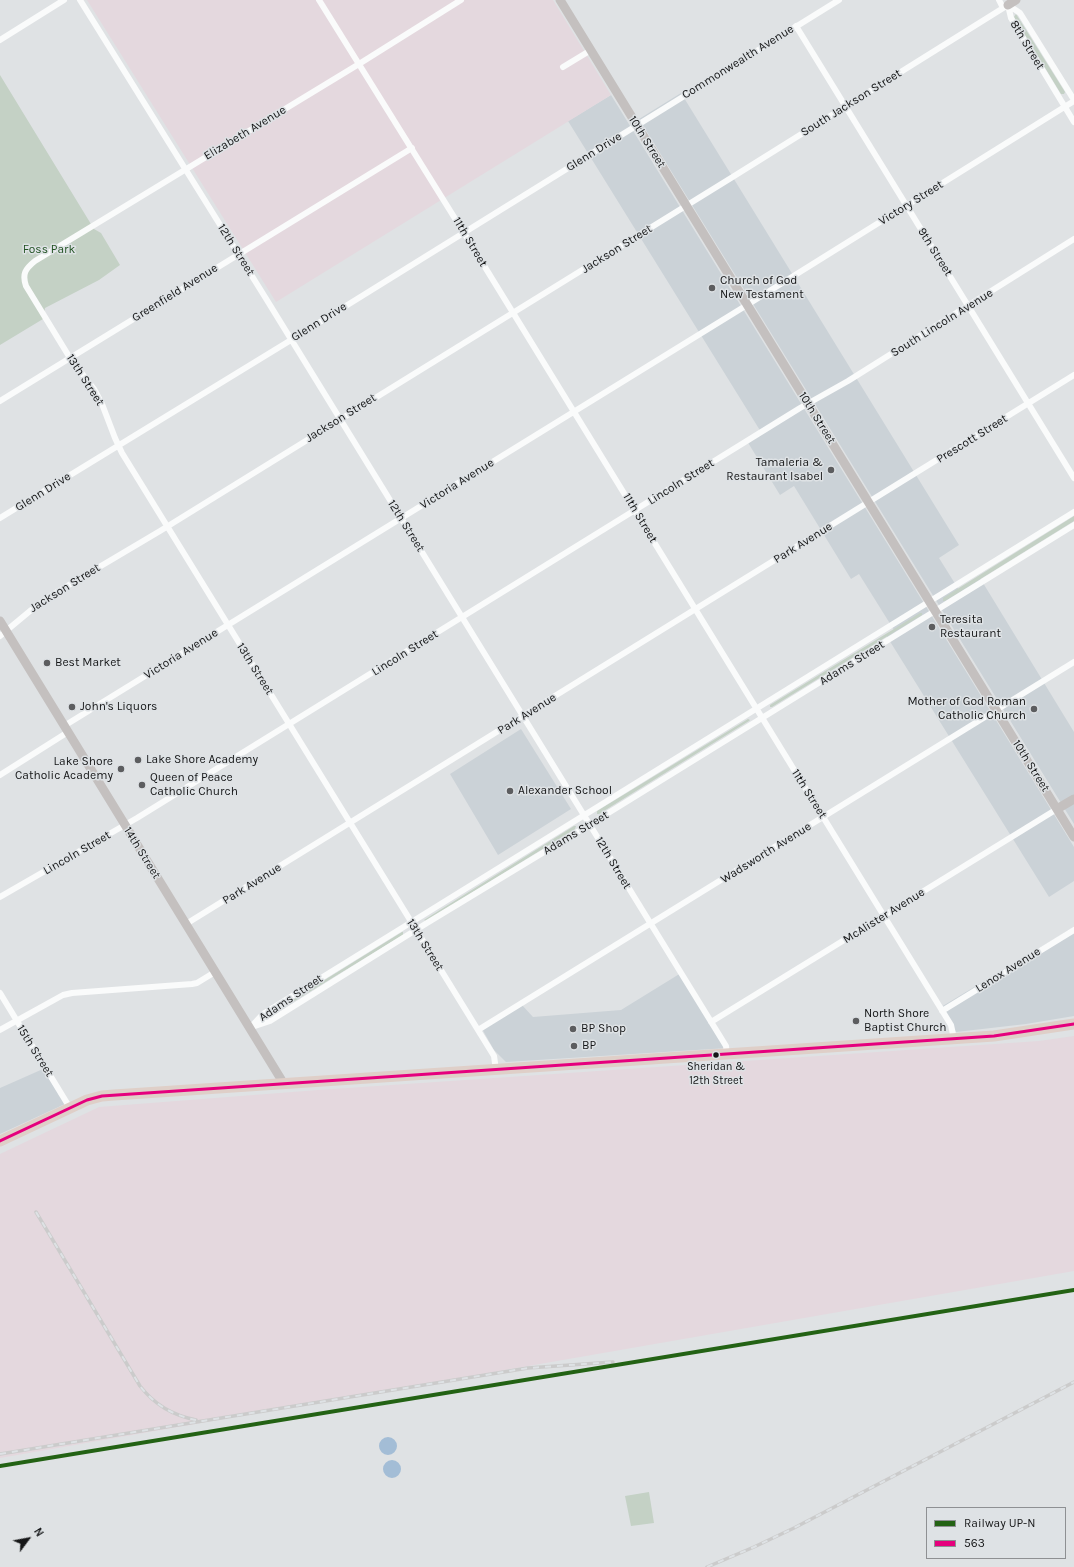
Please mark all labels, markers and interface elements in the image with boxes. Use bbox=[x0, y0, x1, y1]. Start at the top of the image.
street label: 8th Street bbox=[1007, 18, 1047, 72]
street label: Commonwealth Avenue bbox=[679, 22, 797, 102]
street label: South Jackson Street bbox=[798, 66, 904, 140]
street label: Elizabeth Avenue bbox=[201, 103, 289, 163]
street label: 10th Street bbox=[625, 113, 669, 171]
street label: Glenn Drive bbox=[564, 129, 624, 175]
street label: Victory Street bbox=[876, 177, 946, 229]
street label: 11th Street bbox=[450, 215, 490, 269]
street label: 12th Street bbox=[214, 221, 258, 279]
street label: Jackson Street bbox=[579, 222, 655, 276]
street label: 9th Street bbox=[914, 225, 956, 279]
park label: Foss Park bbox=[23, 243, 75, 257]
street label: Greenfield Avenue bbox=[130, 261, 220, 325]
place label: Church of God New Testament bbox=[720, 274, 804, 302]
marker: Church of God New Testament bbox=[707, 283, 717, 293]
street label: South Lincoln Avenue bbox=[888, 286, 996, 360]
street label: Glenn Drive bbox=[289, 299, 349, 345]
street label: 13th Street bbox=[63, 352, 107, 408]
street label: 10th Street bbox=[795, 389, 839, 447]
street label: Jackson Street bbox=[303, 391, 379, 445]
street label: Prescott Street bbox=[934, 411, 1010, 467]
street label: Victoria Avenue bbox=[417, 456, 497, 512]
street label: Lincoln Street bbox=[645, 456, 717, 508]
place label: Tamaleria & Restaurant Isabel bbox=[726, 456, 823, 484]
marker: Tamaleria & Restaurant Isabel bbox=[826, 465, 836, 475]
street label: Glenn Drive bbox=[13, 469, 73, 515]
street label: 11th Street bbox=[620, 491, 660, 545]
street label: 12th Street bbox=[384, 497, 428, 555]
street label: Park Avenue bbox=[771, 519, 835, 567]
street label: Jackson Street bbox=[27, 561, 103, 615]
place label: Teresita Restaurant bbox=[940, 613, 1001, 641]
marker: Teresita Restaurant bbox=[927, 622, 937, 632]
street label: Victoria Avenue bbox=[141, 626, 221, 682]
street label: Lincoln Street bbox=[369, 627, 441, 679]
street label: Adams Street bbox=[817, 637, 887, 689]
street label: 13th Street bbox=[233, 640, 277, 698]
place label: Best Market bbox=[55, 656, 121, 670]
marker: Best Market bbox=[42, 658, 52, 668]
street label: Park Avenue bbox=[495, 690, 559, 738]
place label: Mother of God Roman Catholic Church bbox=[907, 695, 1026, 723]
place label: John's Liquors bbox=[80, 700, 157, 714]
marker: John's Liquors bbox=[67, 702, 77, 712]
marker: Mother of God Roman Catholic Church bbox=[1029, 704, 1039, 714]
street label: 10th Street bbox=[1009, 737, 1053, 795]
place label: Lake Shore Academy bbox=[146, 753, 258, 767]
place label: Lake Shore Catholic Academy bbox=[15, 755, 113, 783]
marker: Lake Shore Academy bbox=[133, 755, 143, 765]
marker: Lake Shore Catholic Academy bbox=[116, 764, 126, 774]
street label: 11th Street bbox=[788, 767, 830, 821]
place label: Queen of Peace Catholic Church bbox=[150, 771, 238, 799]
marker: Queen of Peace Catholic Church bbox=[137, 780, 147, 790]
place label: Alexander School bbox=[518, 784, 612, 798]
marker: Alexander School bbox=[505, 786, 515, 796]
street label: Adams Street bbox=[541, 808, 611, 858]
street label: Wadsworth Avenue bbox=[718, 819, 814, 887]
street label: 14th Street bbox=[120, 825, 164, 881]
street label: Lincoln Street bbox=[41, 828, 113, 878]
street label: 12th Street bbox=[592, 834, 634, 892]
street label: Park Avenue bbox=[220, 860, 284, 908]
street label: McAlister Avenue bbox=[840, 885, 928, 947]
street label: 13th Street bbox=[403, 916, 447, 974]
street label: Lenox Avenue bbox=[973, 944, 1043, 996]
street label: Adams Street bbox=[256, 971, 326, 1025]
place label: North Shore Baptist Church bbox=[864, 1007, 946, 1035]
marker: North Shore Baptist Church bbox=[851, 1016, 861, 1026]
street label: 15th Street bbox=[13, 1022, 57, 1080]
place label: BP Shop bbox=[581, 1022, 626, 1036]
marker: BP Shop bbox=[568, 1024, 578, 1034]
place label: BP bbox=[582, 1039, 596, 1053]
marker: BP bbox=[569, 1041, 579, 1051]
marker: Sheridan & 12th Street bbox=[711, 1050, 721, 1060]
place label: Sheridan & 12th Street bbox=[687, 1060, 745, 1086]
legend bbox=[926, 1507, 1066, 1559]
text: Railway UP-N bbox=[964, 1516, 1036, 1530]
north arrow bbox=[8, 1519, 48, 1559]
text: N bbox=[31, 1526, 46, 1539]
text: 563 bbox=[964, 1536, 985, 1550]

